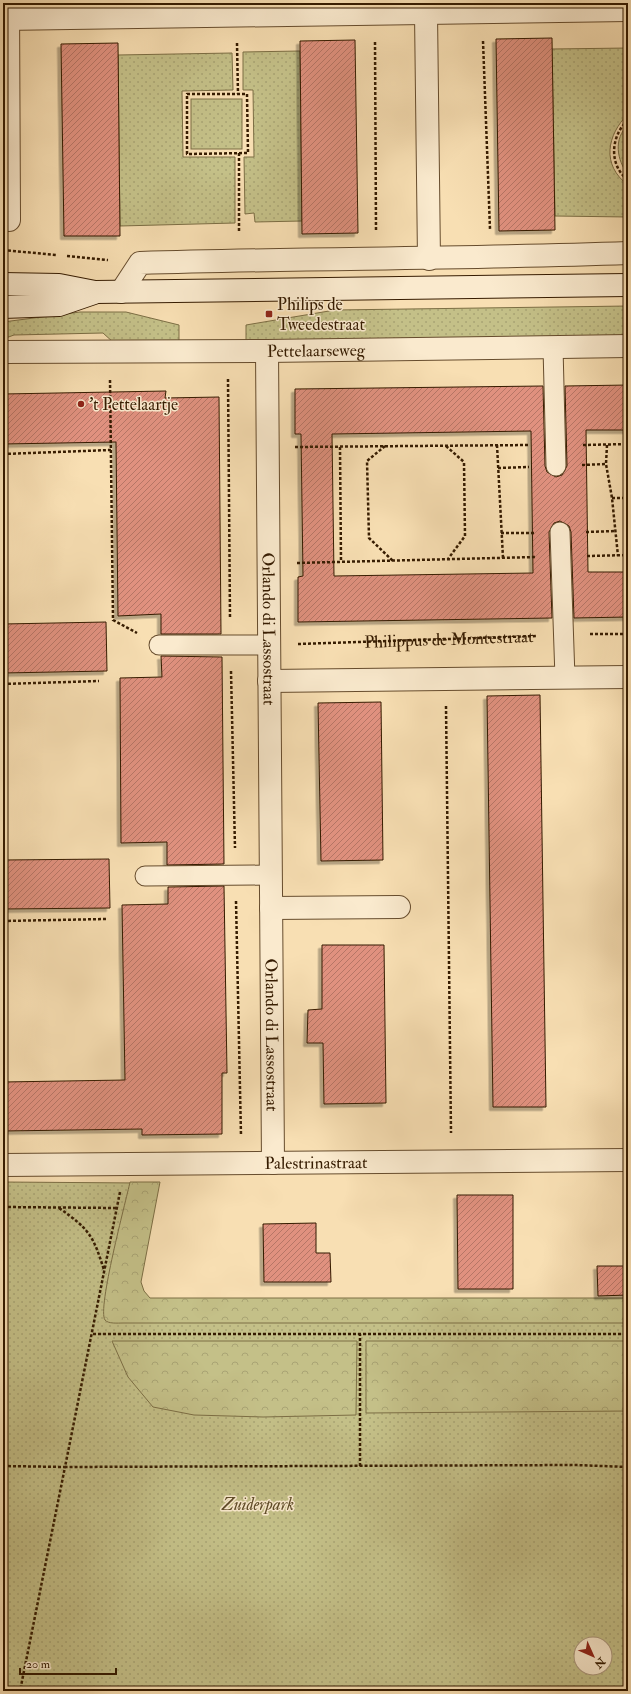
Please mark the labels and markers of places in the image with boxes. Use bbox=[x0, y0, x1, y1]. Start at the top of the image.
place label: Philips de Tweedestraat bbox=[277, 294, 365, 335]
marker: Philips de Tweedestraat bbox=[264, 309, 274, 319]
place label: 't Pettelaartje bbox=[89, 394, 178, 415]
marker: 't Pettelaartje bbox=[76, 399, 86, 409]

